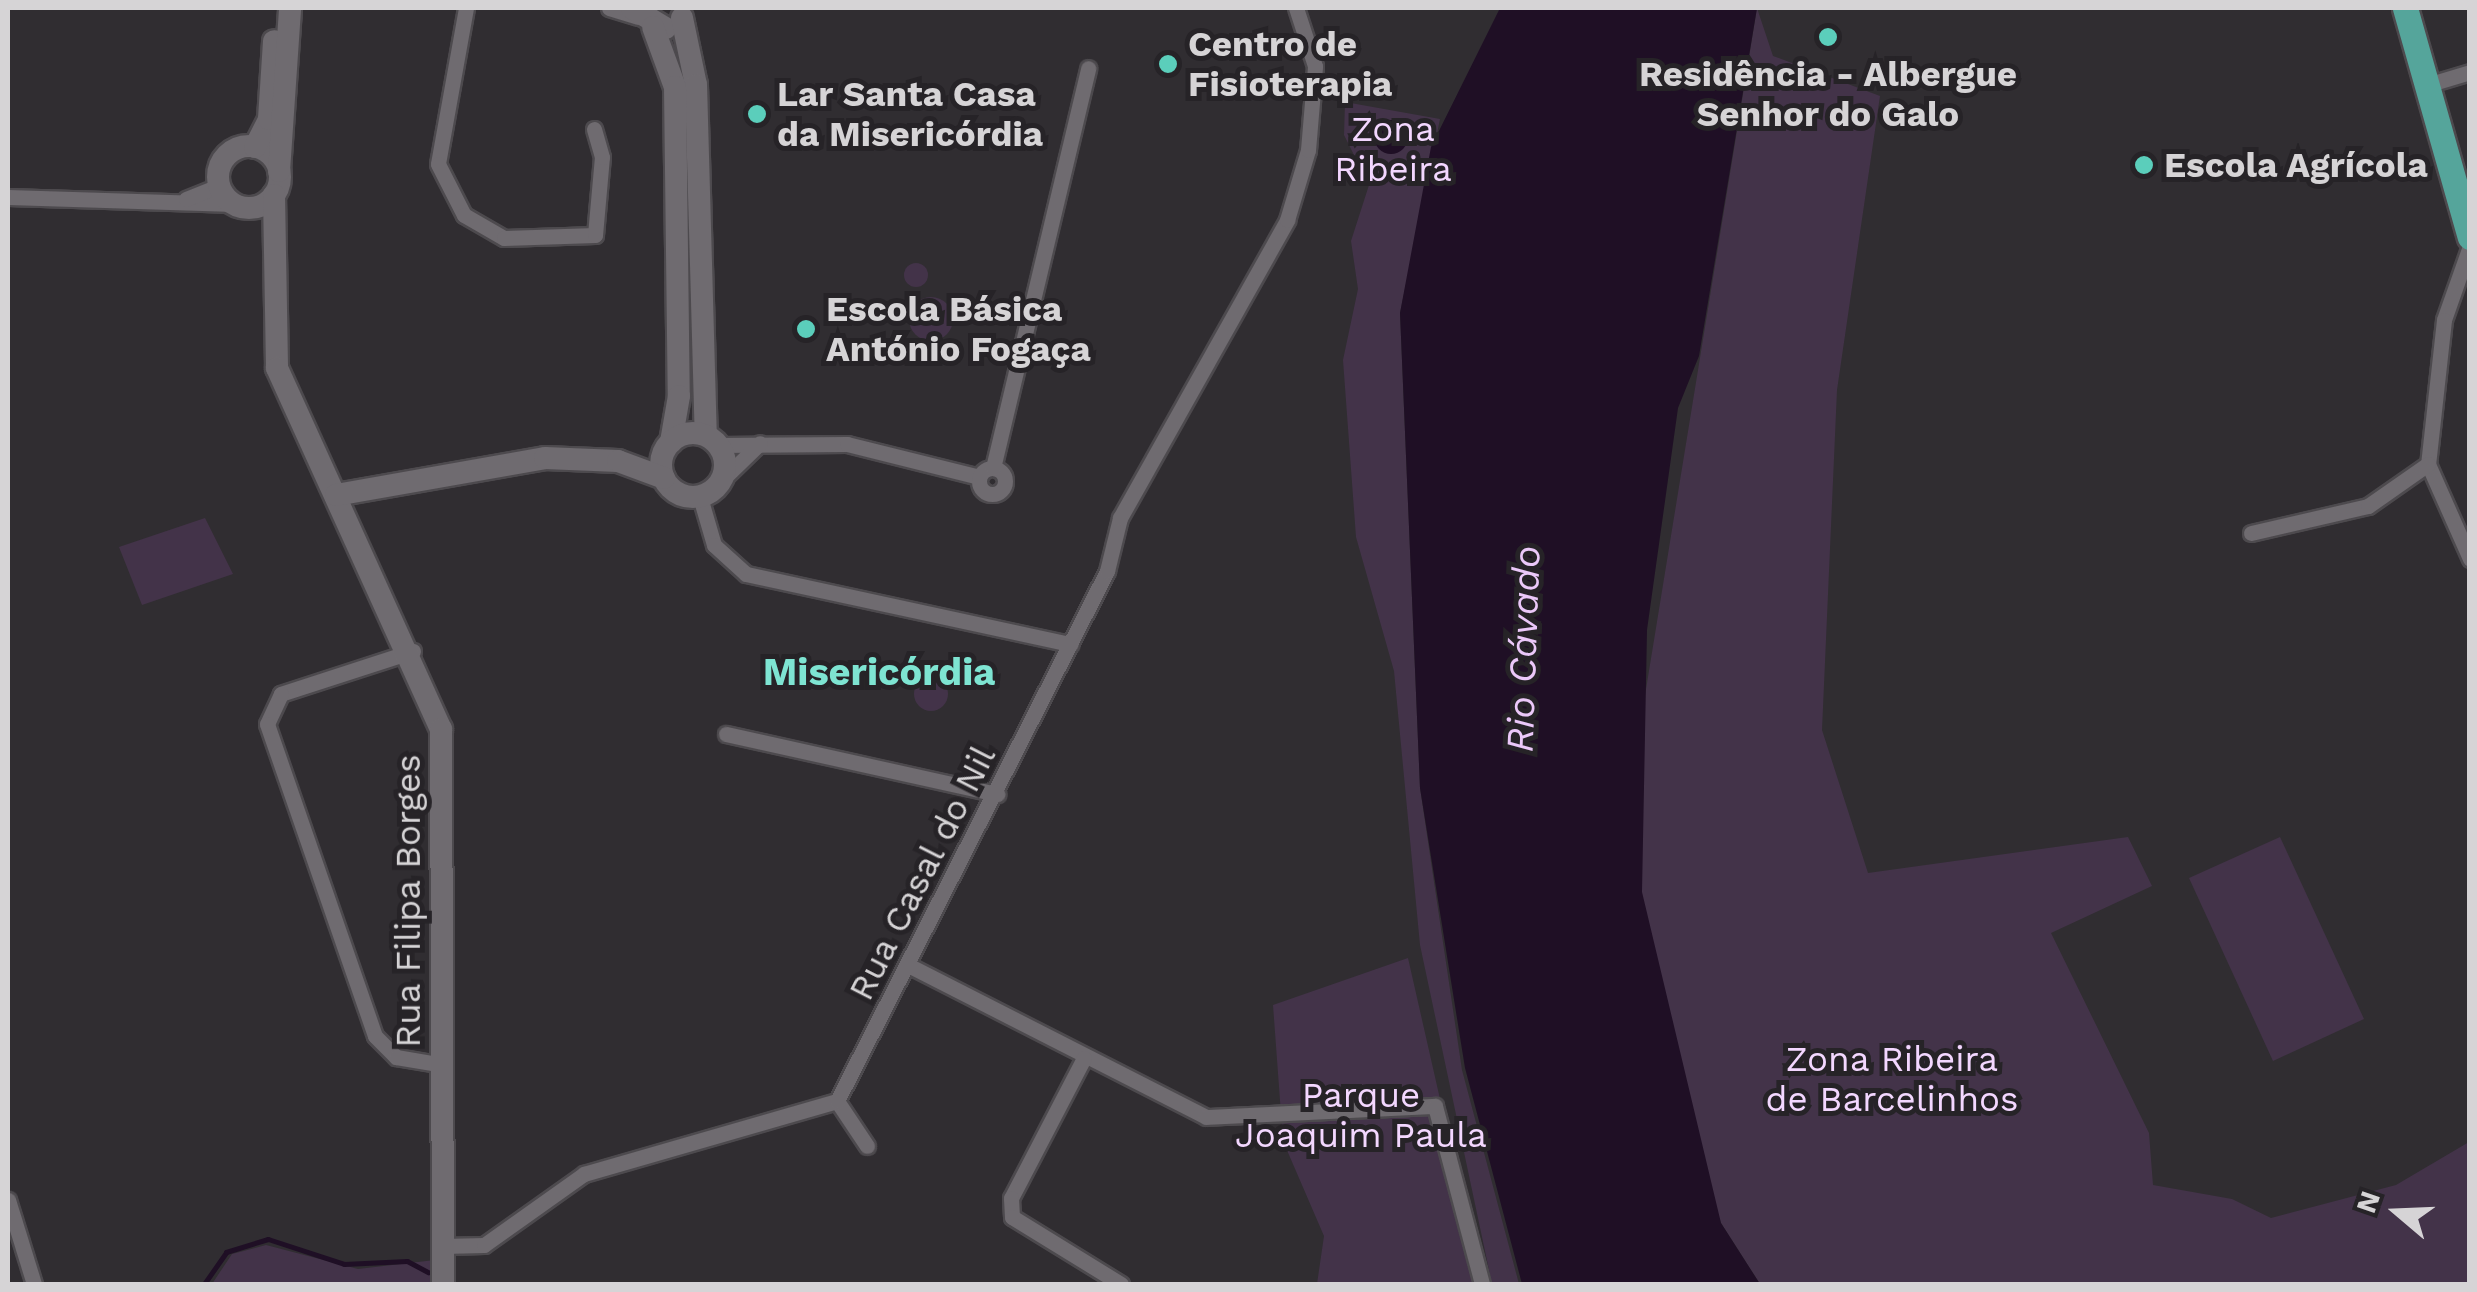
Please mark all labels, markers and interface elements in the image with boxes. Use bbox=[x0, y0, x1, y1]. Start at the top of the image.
place label: Centro de Fisioterapia bbox=[1188, 23, 1392, 105]
marker: Residência - Albergue Senhor do Galo bbox=[1817, 26, 1839, 48]
marker: Centro de Fisioterapia bbox=[1157, 53, 1179, 75]
place label: Residência - Albergue Senhor do Galo bbox=[1638, 53, 2018, 135]
place label: Lar Santa Casa da Misericórdia bbox=[777, 73, 1043, 155]
marker: Lar Santa Casa da Misericórdia bbox=[746, 103, 768, 125]
park label: Zona Ribeira bbox=[1334, 108, 1452, 190]
place label: Escola Agrícola bbox=[2164, 144, 2429, 186]
marker: Escola Agrícola bbox=[2133, 154, 2155, 176]
place label: Escola Básica António Fogaça bbox=[826, 288, 1091, 370]
marker: Escola Básica António Fogaça bbox=[795, 318, 817, 340]
water label: Rio Cávado bbox=[1498, 545, 1550, 753]
district label: Misericórdia bbox=[763, 650, 995, 696]
street label: Rua Casal do Nil bbox=[839, 738, 1005, 1008]
street label: Rua Filipa Borges bbox=[387, 753, 429, 1049]
park label: Zona Ribeira de Barcelinhos bbox=[1765, 1038, 2019, 1120]
park label: Parque Joaquim Paula bbox=[1235, 1074, 1487, 1156]
north arrow bbox=[2347, 1162, 2447, 1262]
text: N bbox=[2349, 1187, 2387, 1217]

